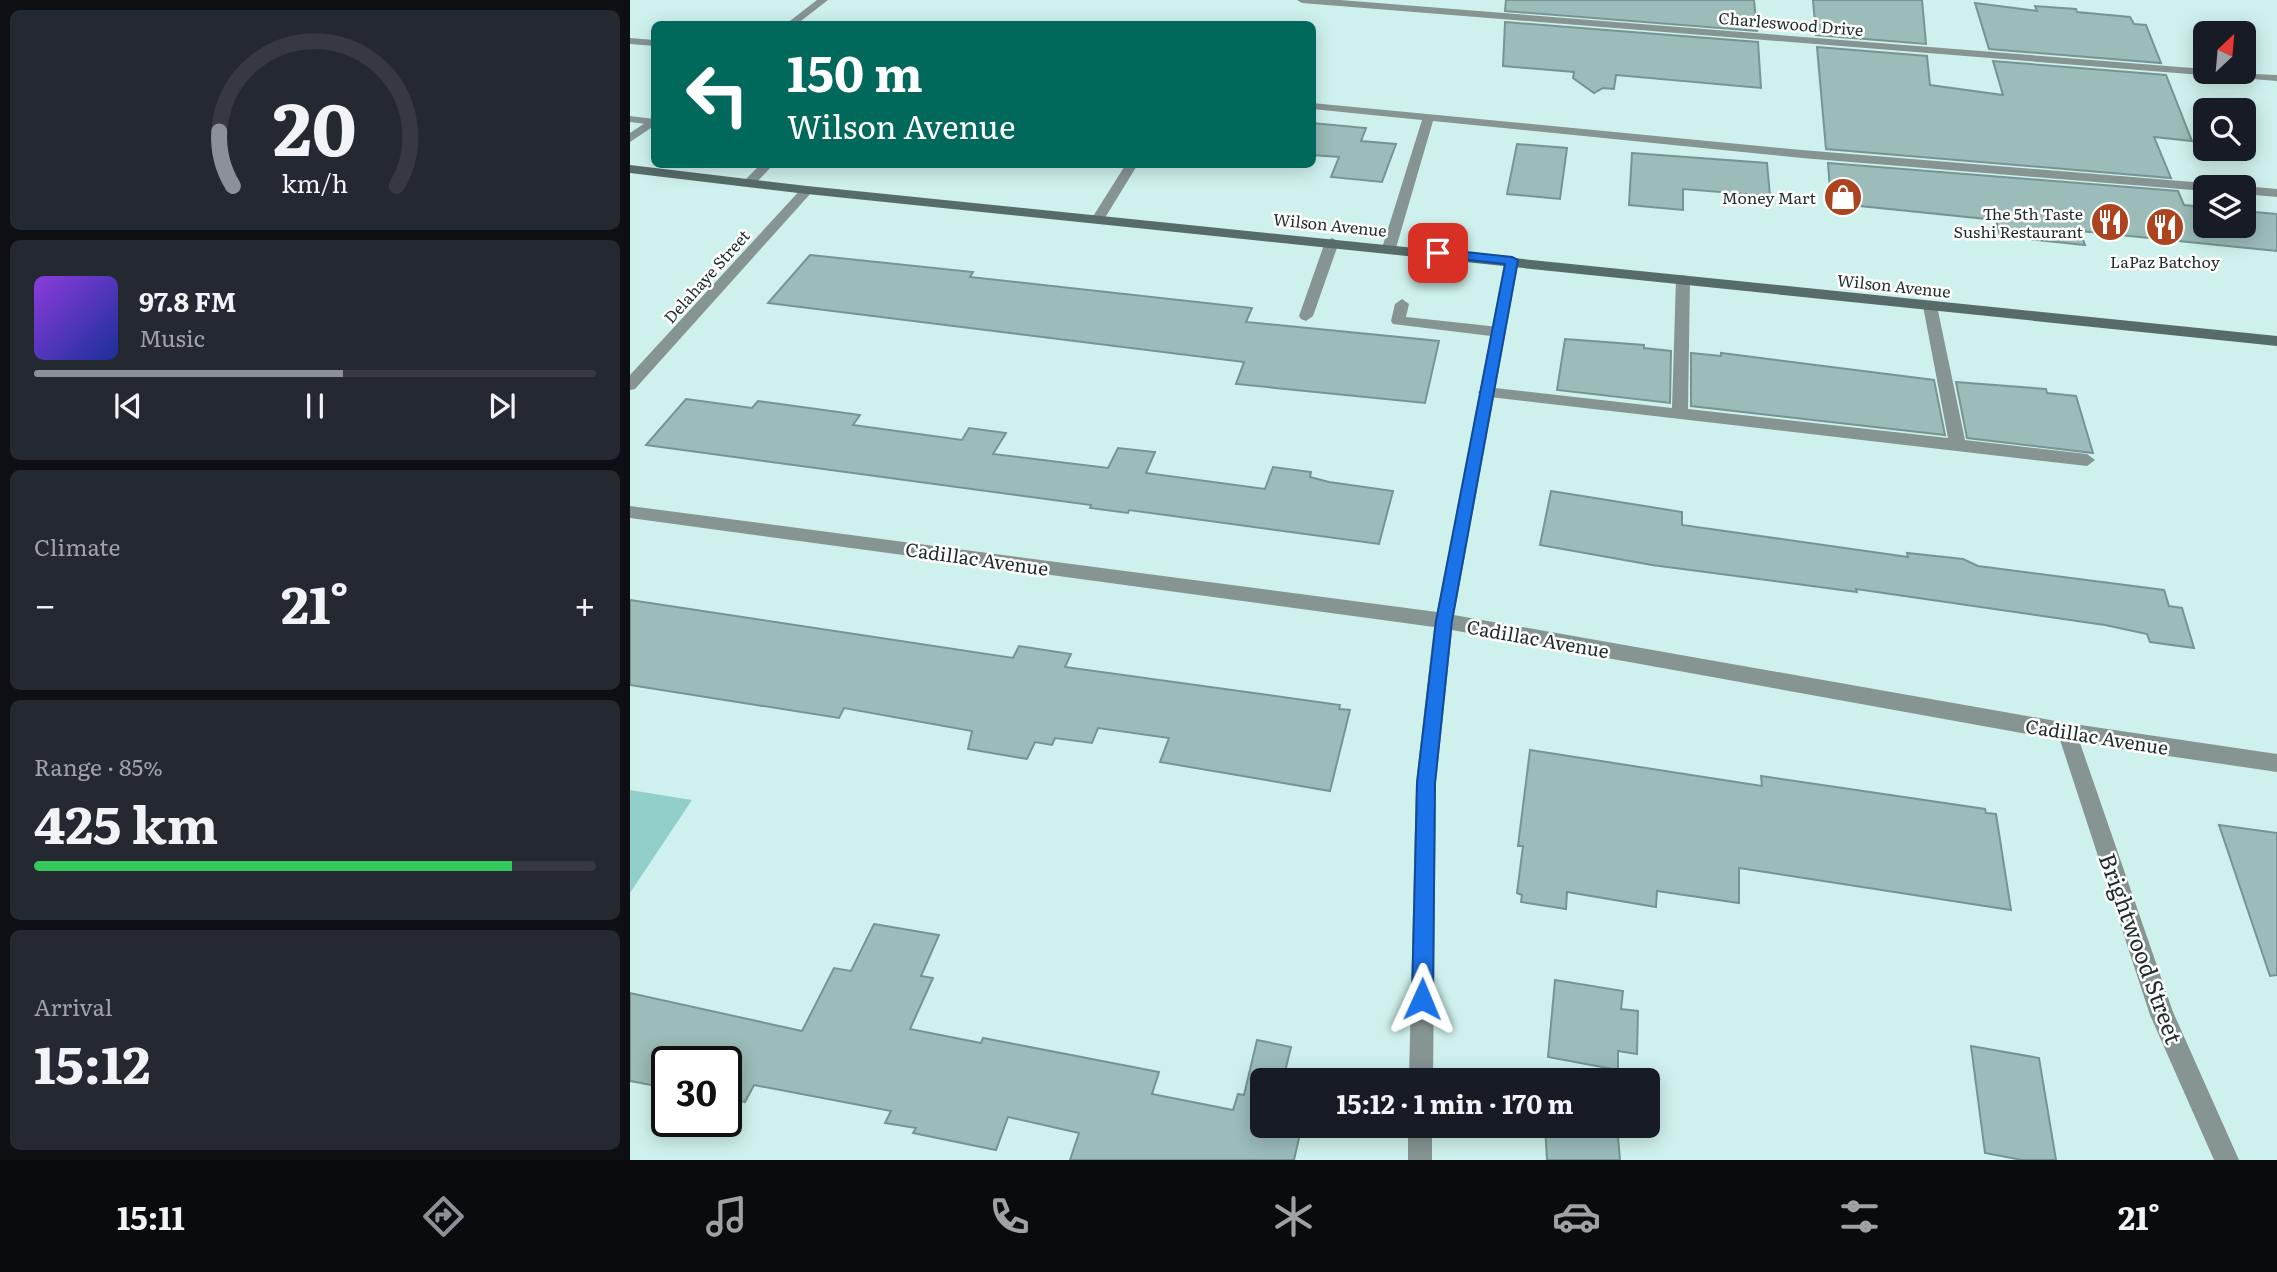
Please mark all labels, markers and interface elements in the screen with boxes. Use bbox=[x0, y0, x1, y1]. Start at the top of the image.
street label: Charleswood Drive bbox=[1718, 5, 1864, 41]
north arrow bbox=[2193, 21, 2256, 84]
map controls bbox=[2193, 21, 2256, 238]
text: 150 m bbox=[787, 34, 923, 107]
icon: left bbox=[672, 49, 763, 140]
text: 20 bbox=[273, 70, 357, 178]
button: search bbox=[2193, 98, 2256, 161]
text: Wilson Avenue bbox=[787, 101, 1016, 149]
text: km/h bbox=[282, 164, 348, 201]
button: layers bbox=[2193, 175, 2256, 238]
shop icon: Money Mart bbox=[1822, 176, 1864, 218]
place label: Money Mart bbox=[1722, 185, 1817, 209]
place label: The 5th Taste Sushi Restaurant bbox=[1954, 201, 2084, 243]
restaurant icon: The 5th Taste Sushi Restaurant bbox=[2089, 201, 2131, 243]
street label: Wilson Avenue bbox=[1272, 206, 1388, 242]
restaurant icon: LaPaz Batchoy bbox=[2144, 206, 2186, 248]
street label: Delahaye Street bbox=[657, 223, 755, 328]
pin bbox=[1408, 223, 1468, 283]
icon: arrive bbox=[1419, 234, 1457, 272]
place label: LaPaz Batchoy bbox=[2110, 249, 2221, 273]
street label: Wilson Avenue bbox=[1836, 267, 1952, 303]
text: 97.8 FM bbox=[139, 281, 236, 320]
text: Music bbox=[139, 320, 205, 354]
icon: previous bbox=[109, 387, 147, 425]
icon: pause bbox=[296, 387, 334, 425]
icon: next bbox=[483, 387, 521, 425]
text: Climate bbox=[34, 529, 120, 563]
street label: Cadillac Avenue bbox=[904, 534, 1050, 582]
text: 21° bbox=[281, 563, 349, 640]
text: − bbox=[34, 574, 56, 631]
text: + bbox=[574, 574, 596, 631]
street label: Cadillac Avenue bbox=[1465, 612, 1611, 664]
street label: Cadillac Avenue bbox=[2024, 711, 2170, 761]
text: Range · 85% bbox=[34, 749, 163, 783]
text: 425 km bbox=[34, 783, 218, 860]
street label: Brightwood Street bbox=[2092, 848, 2193, 1049]
position arrow bbox=[1385, 962, 1459, 1036]
text: Arrival bbox=[34, 989, 113, 1023]
text: 15:12 bbox=[34, 1023, 150, 1100]
speed limit sign: 30 bbox=[651, 1046, 742, 1137]
text: 15:12 · 1 min · 170 m bbox=[1337, 1083, 1573, 1122]
text: 15:11 bbox=[117, 1192, 185, 1240]
icon: directions bbox=[419, 1192, 468, 1241]
icon: music bbox=[702, 1192, 751, 1241]
icon: phone bbox=[985, 1192, 1034, 1241]
icon: climate bbox=[1269, 1192, 1318, 1241]
icon: car bbox=[1552, 1192, 1601, 1241]
icon: filters bbox=[1835, 1192, 1884, 1241]
text: 21° bbox=[2118, 1192, 2160, 1240]

